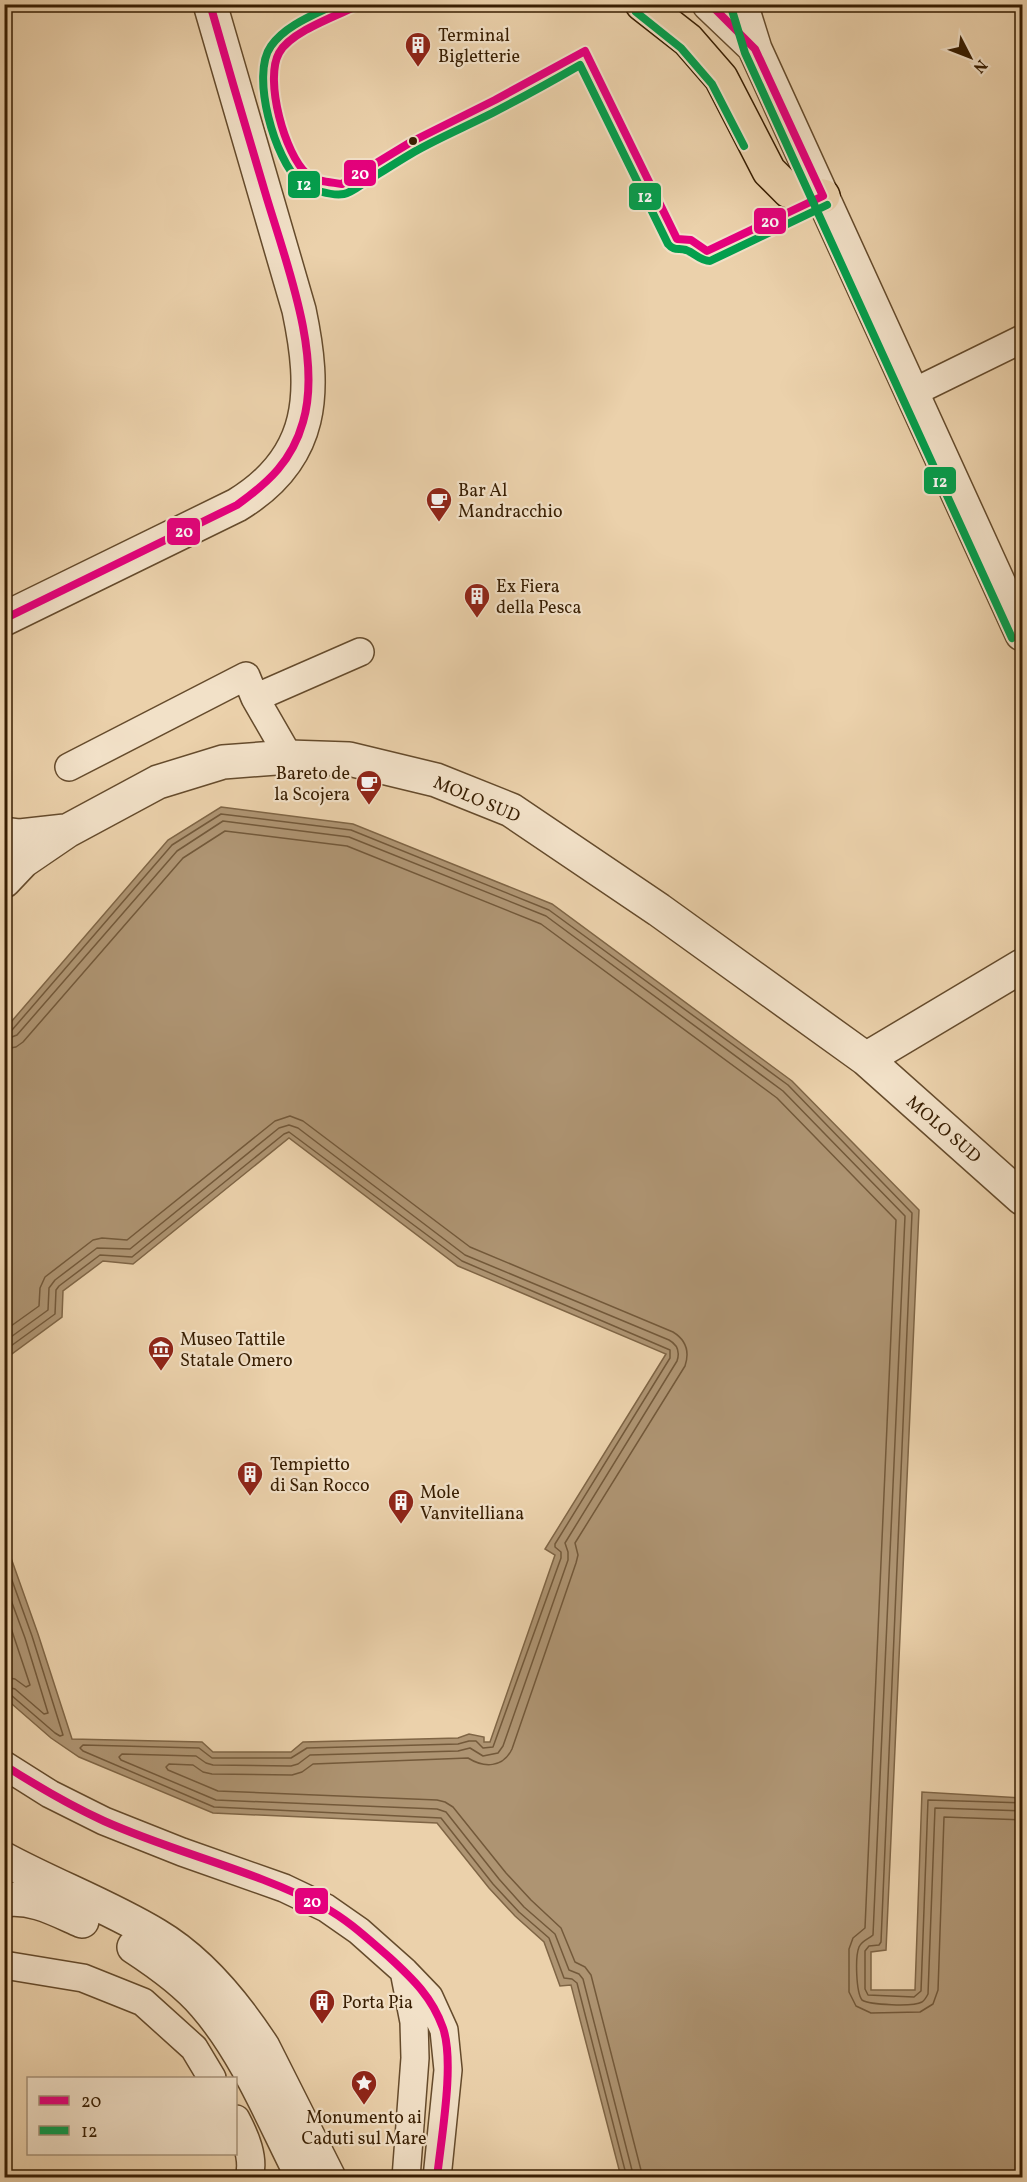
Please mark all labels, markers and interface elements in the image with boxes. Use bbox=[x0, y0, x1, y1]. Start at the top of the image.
place label: Terminal Bigletterie bbox=[438, 24, 520, 70]
north arrow bbox=[940, 27, 1000, 87]
building icon: Terminal Bigletterie bbox=[403, 30, 433, 68]
text: N bbox=[967, 54, 992, 78]
unlabelled marker bbox=[407, 135, 419, 147]
line badge: 20 bbox=[343, 159, 377, 187]
text: 20 bbox=[351, 164, 369, 186]
line badge: 12 bbox=[287, 170, 321, 199]
text: 12 bbox=[297, 175, 311, 197]
line badge: 12 bbox=[628, 182, 662, 211]
text: 12 bbox=[638, 187, 652, 209]
line badge: 20 bbox=[753, 207, 787, 235]
text: 20 bbox=[761, 212, 779, 234]
line badge: 12 bbox=[923, 466, 957, 495]
text: 12 bbox=[933, 472, 947, 494]
place label: Bar Al Mandracchio bbox=[458, 479, 563, 525]
cafe icon: Bar Al Mandracchio bbox=[424, 485, 454, 523]
line badge: 20 bbox=[166, 517, 201, 546]
text: 20 bbox=[175, 522, 193, 544]
place label: Ex Fiera della Pesca bbox=[496, 575, 581, 621]
building icon: Ex Fiera della Pesca bbox=[462, 581, 492, 619]
place label: Bareto de la Scojera bbox=[274, 762, 350, 808]
cafe icon: Bareto de la Scojera bbox=[354, 768, 384, 806]
street label: MOLO SUD bbox=[429, 771, 524, 830]
street label: MOLO SUD bbox=[900, 1091, 986, 1170]
place label: Museo Tattile Statale Omero bbox=[180, 1328, 292, 1374]
museum icon: Museo Tattile Statale Omero bbox=[146, 1334, 176, 1372]
place label: Tempietto di San Rocco bbox=[270, 1453, 370, 1499]
building icon: Tempietto di San Rocco bbox=[235, 1459, 265, 1497]
place label: Mole Vanvitelliana bbox=[420, 1481, 524, 1527]
building icon: Mole Vanvitelliana bbox=[386, 1487, 416, 1525]
line badge: 20 bbox=[294, 1887, 329, 1915]
text: 20 bbox=[303, 1892, 321, 1914]
building icon: Porta Pia bbox=[307, 1987, 337, 2025]
place label: Porta Pia bbox=[342, 1991, 413, 2016]
place icon: Monumento ai Caduti sul Mare bbox=[349, 2068, 379, 2106]
legend bbox=[27, 2077, 237, 2155]
text: 20 bbox=[81, 2090, 101, 2115]
place label: Monumento ai Caduti sul Mare bbox=[302, 2106, 427, 2152]
text: 12 bbox=[81, 2120, 98, 2145]

